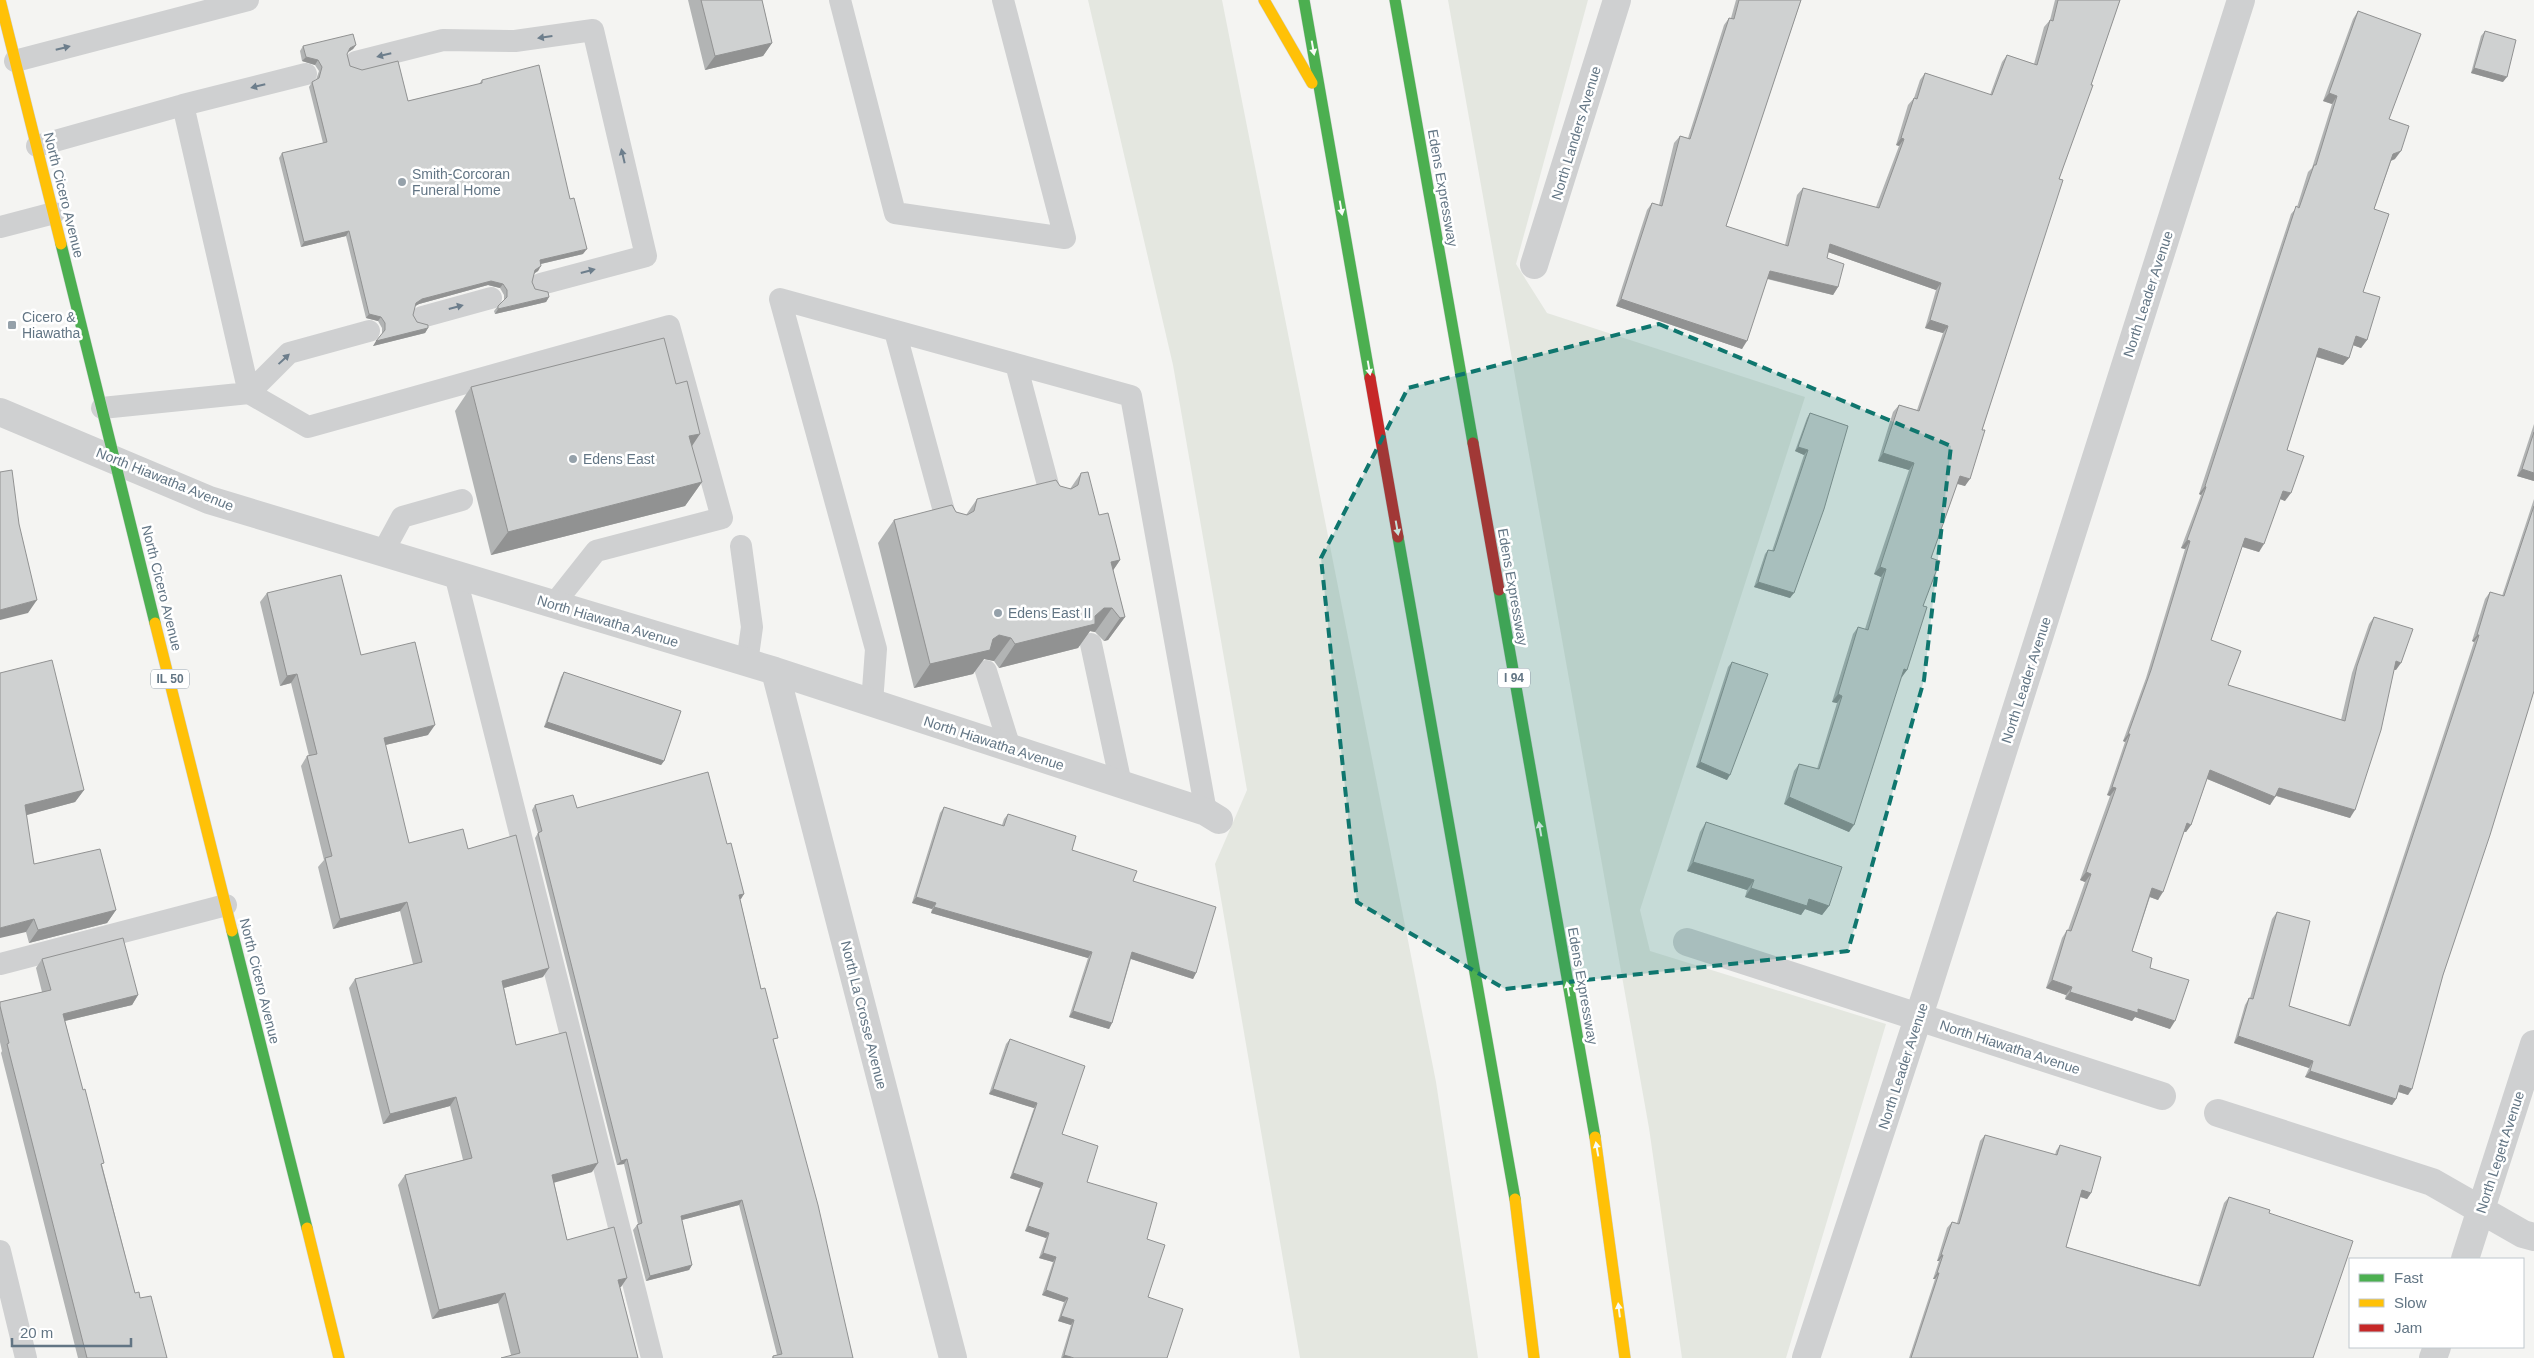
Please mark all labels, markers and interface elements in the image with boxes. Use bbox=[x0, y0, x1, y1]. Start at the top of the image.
one-way arrow bbox=[536, 33, 552, 41]
one-way arrow bbox=[1309, 40, 1317, 56]
one-way arrow bbox=[55, 44, 70, 52]
one-way arrow bbox=[377, 51, 392, 59]
street label: North Landers Avenue bbox=[1548, 64, 1604, 202]
one-way arrow bbox=[251, 82, 266, 90]
street label: Edens Expressway bbox=[1425, 128, 1461, 248]
street label: North Cicero Avenue bbox=[41, 131, 87, 260]
one-way arrow bbox=[619, 149, 627, 164]
place label: Smith-Corcoran Funeral Home bbox=[412, 166, 510, 198]
marker: Smith-Corcoran Funeral Home bbox=[396, 176, 408, 188]
one-way arrow bbox=[1338, 200, 1346, 216]
street label: North Leader Avenue bbox=[2120, 229, 2176, 359]
one-way arrow bbox=[581, 267, 596, 275]
one-way arrow bbox=[449, 303, 464, 311]
place label: Cicero & Hiawatha bbox=[22, 309, 81, 341]
marker: Cicero & Hiawatha bbox=[6, 319, 18, 331]
one-way arrow bbox=[278, 353, 290, 364]
one-way arrow bbox=[1366, 360, 1374, 376]
street label: North Hiawatha Avenue bbox=[94, 444, 236, 514]
place label: Edens East bbox=[583, 451, 655, 467]
marker: Edens East bbox=[567, 453, 579, 465]
one-way arrow bbox=[1394, 520, 1402, 536]
street label: North Cicero Avenue bbox=[139, 524, 185, 653]
street label: Edens Expressway bbox=[1495, 527, 1531, 647]
street label: North Hiawatha Avenue bbox=[535, 592, 681, 650]
place label: Edens East II bbox=[1008, 605, 1091, 621]
marker: Edens East II bbox=[992, 607, 1004, 619]
street label: North Leader Avenue bbox=[1998, 615, 2054, 745]
road number: I 94 bbox=[1498, 668, 1530, 688]
road number: IL 50 bbox=[151, 670, 189, 689]
street label: North Hiawatha Avenue bbox=[922, 713, 1066, 773]
one-way arrow bbox=[1536, 820, 1544, 836]
street label: North Cicero Avenue bbox=[237, 917, 283, 1046]
street label: Edens Expressway bbox=[1565, 926, 1601, 1046]
street label: North La Crosse Avenue bbox=[838, 939, 890, 1091]
one-way arrow bbox=[1564, 980, 1572, 996]
street label: North Leader Avenue bbox=[1875, 1001, 1931, 1131]
street label: North Hiawatha Avenue bbox=[1938, 1017, 2082, 1077]
street label: North Legett Avenue bbox=[2473, 1089, 2527, 1215]
one-way arrow bbox=[1592, 1140, 1600, 1156]
legend bbox=[2349, 1258, 2524, 1348]
text: Fast bbox=[2394, 1269, 2424, 1286]
text: Slow bbox=[2394, 1294, 2427, 1311]
one-way arrow bbox=[1614, 1301, 1622, 1317]
scale bar bbox=[12, 1316, 131, 1348]
text: Jam bbox=[2394, 1319, 2422, 1336]
text: 20 m bbox=[20, 1324, 53, 1341]

